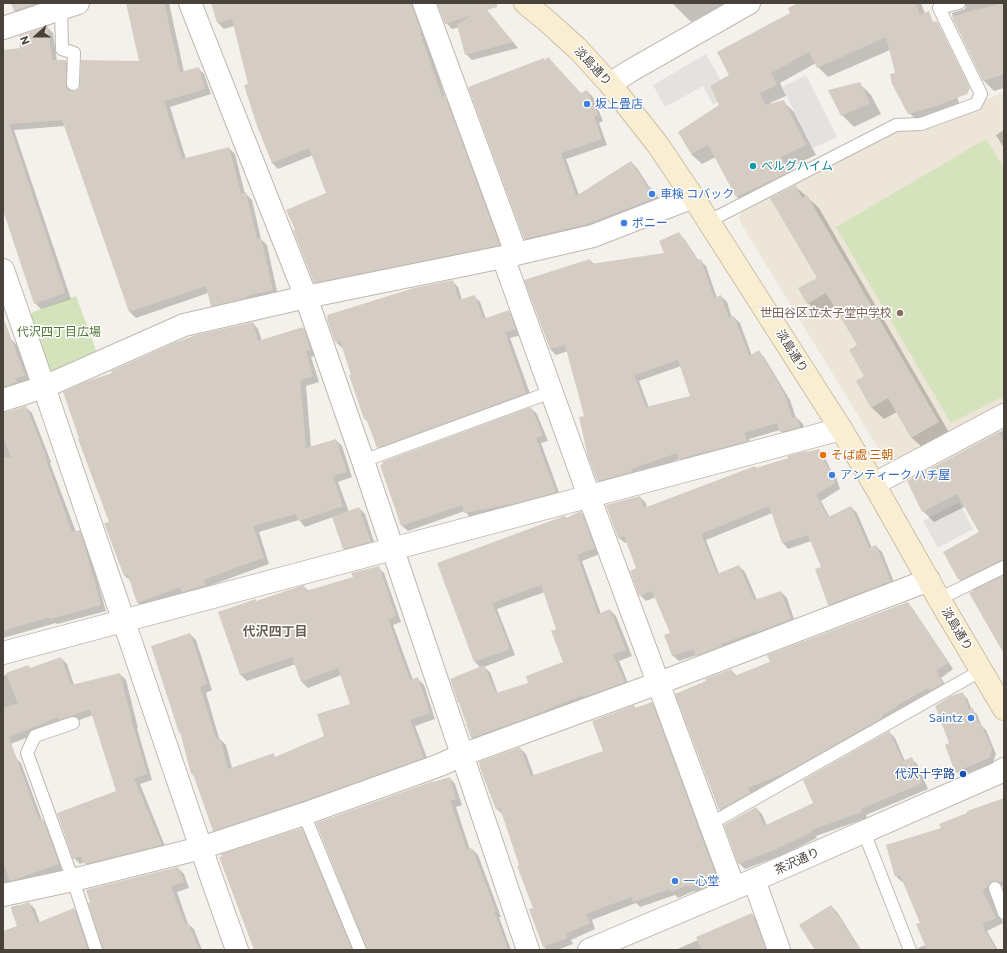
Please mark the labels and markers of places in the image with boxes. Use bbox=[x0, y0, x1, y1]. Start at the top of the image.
place label: 坂上畳店 bbox=[595, 97, 643, 111]
marker: 坂上畳店 bbox=[582, 99, 592, 109]
place label: ベルグハイム bbox=[761, 159, 833, 173]
marker: ベルグハイム bbox=[748, 161, 758, 171]
place label: 車検 コバック bbox=[660, 187, 734, 201]
marker: 車検 コバック bbox=[647, 189, 657, 199]
place label: ポニー bbox=[632, 216, 668, 230]
marker: ポニー bbox=[619, 218, 629, 228]
place label: 世田谷区立太子堂中学校 bbox=[760, 306, 892, 320]
marker: 世田谷区立太子堂中学校 bbox=[895, 308, 905, 318]
place label: そば處 三朝 bbox=[831, 448, 893, 462]
marker: そば處 三朝 bbox=[818, 450, 828, 460]
place label: アンティーク ハチ屋 bbox=[840, 468, 950, 482]
marker: アンティーク ハチ屋 bbox=[827, 470, 837, 480]
place label: Saintz bbox=[929, 711, 963, 725]
marker: Saintz bbox=[966, 713, 976, 723]
place label: 代沢十字路 bbox=[895, 767, 955, 781]
marker: 代沢十字路 bbox=[958, 769, 968, 779]
place label: 一心堂 bbox=[683, 874, 719, 888]
marker: 一心堂 bbox=[670, 876, 680, 886]

